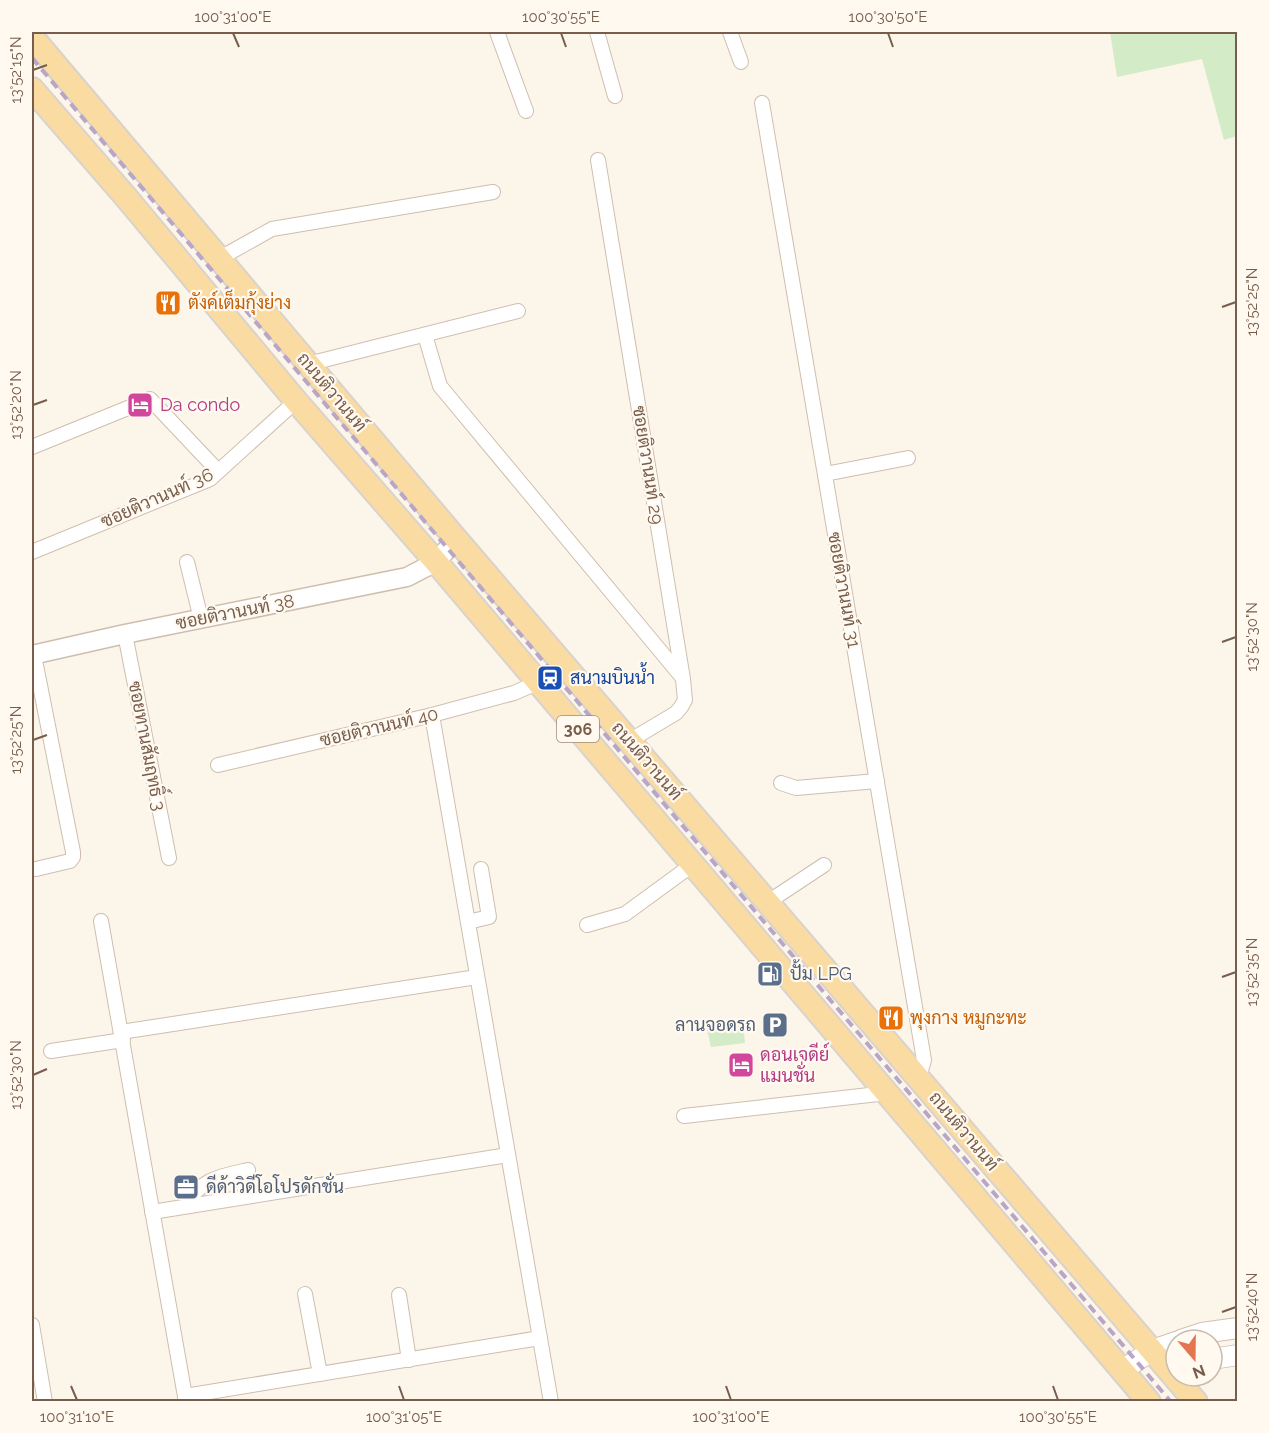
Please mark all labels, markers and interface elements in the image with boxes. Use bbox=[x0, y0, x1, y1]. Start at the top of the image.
text: 100°31'00"E bbox=[194, 8, 272, 26]
text: 100°30'55"E bbox=[522, 8, 600, 26]
text: 100°30'50"E bbox=[849, 8, 927, 26]
text: 13°52'15"N bbox=[7, 36, 25, 104]
text: 13°52'25"N bbox=[1243, 268, 1261, 336]
restaurant icon: ตังค์เต็มกุ้งย่าง bbox=[153, 288, 183, 318]
place label: ตังค์เต็มกุ้งย่าง bbox=[188, 289, 291, 315]
street label: ถนนติวานนท์ bbox=[293, 346, 373, 436]
text: 13°52'20"N bbox=[7, 370, 25, 440]
hotel icon: Da condo bbox=[125, 390, 155, 420]
place label: Da condo bbox=[160, 394, 240, 415]
street label: ซอยติวานนท์ 29 bbox=[629, 404, 670, 526]
street label: ซอยติวานนท์ 36 bbox=[97, 462, 216, 532]
street label: ซอยติวานนท์ 31 bbox=[824, 530, 867, 650]
street label: ซอยติวานนท์ 38 bbox=[173, 588, 296, 633]
text: 13°52'30"N bbox=[1243, 602, 1261, 672]
place label: สนามบินน้ำ bbox=[570, 662, 655, 688]
station icon: สนามบินน้ำ bbox=[535, 663, 565, 693]
street label: ซอยทานสัมฤทธิ์ 3 bbox=[124, 678, 175, 813]
street label: ซอยติวานนท์ 40 bbox=[317, 701, 440, 750]
text: 13°52'25"N bbox=[7, 706, 25, 774]
road number: 306 bbox=[557, 716, 599, 742]
street label: ถนนติวานนท์ bbox=[608, 716, 689, 804]
text: 13°52'35"N bbox=[1243, 938, 1261, 1006]
fuel station icon: ปั้ม LPG bbox=[755, 959, 785, 989]
place label: ปั้ม LPG bbox=[790, 959, 852, 984]
restaurant icon: พุงกาง หมูกะทะ bbox=[876, 1003, 906, 1033]
place label: พุงกาง หมูกะทะ bbox=[910, 1007, 1027, 1031]
parking icon: ลานจอดรถ bbox=[760, 1010, 790, 1040]
place label: ลานจอดรถ bbox=[675, 1014, 756, 1035]
text: 13°52'30"N bbox=[7, 1040, 25, 1110]
place label: ดอนเจดีย์ แมนชั่น bbox=[760, 1042, 829, 1086]
hotel icon: ดอนเจดีย์ แมนชั่น bbox=[726, 1050, 756, 1080]
street label: ถนนติวานนท์ bbox=[925, 1085, 1005, 1175]
office icon: ดีด้าวิดีโอโปรดักชั่น bbox=[171, 1172, 201, 1202]
place label: ดีด้าวิดีโอโปรดักชั่น bbox=[206, 1172, 344, 1197]
text: 13°52'40"N bbox=[1243, 1273, 1261, 1341]
north arrow bbox=[1164, 1328, 1224, 1388]
text: N bbox=[1190, 1361, 1208, 1383]
text: 100°31'10"E bbox=[40, 1408, 114, 1426]
text: 100°31'05"E bbox=[366, 1408, 442, 1426]
text: 100°31'00"E bbox=[692, 1408, 770, 1426]
text: 100°30'55"E bbox=[1019, 1408, 1097, 1426]

